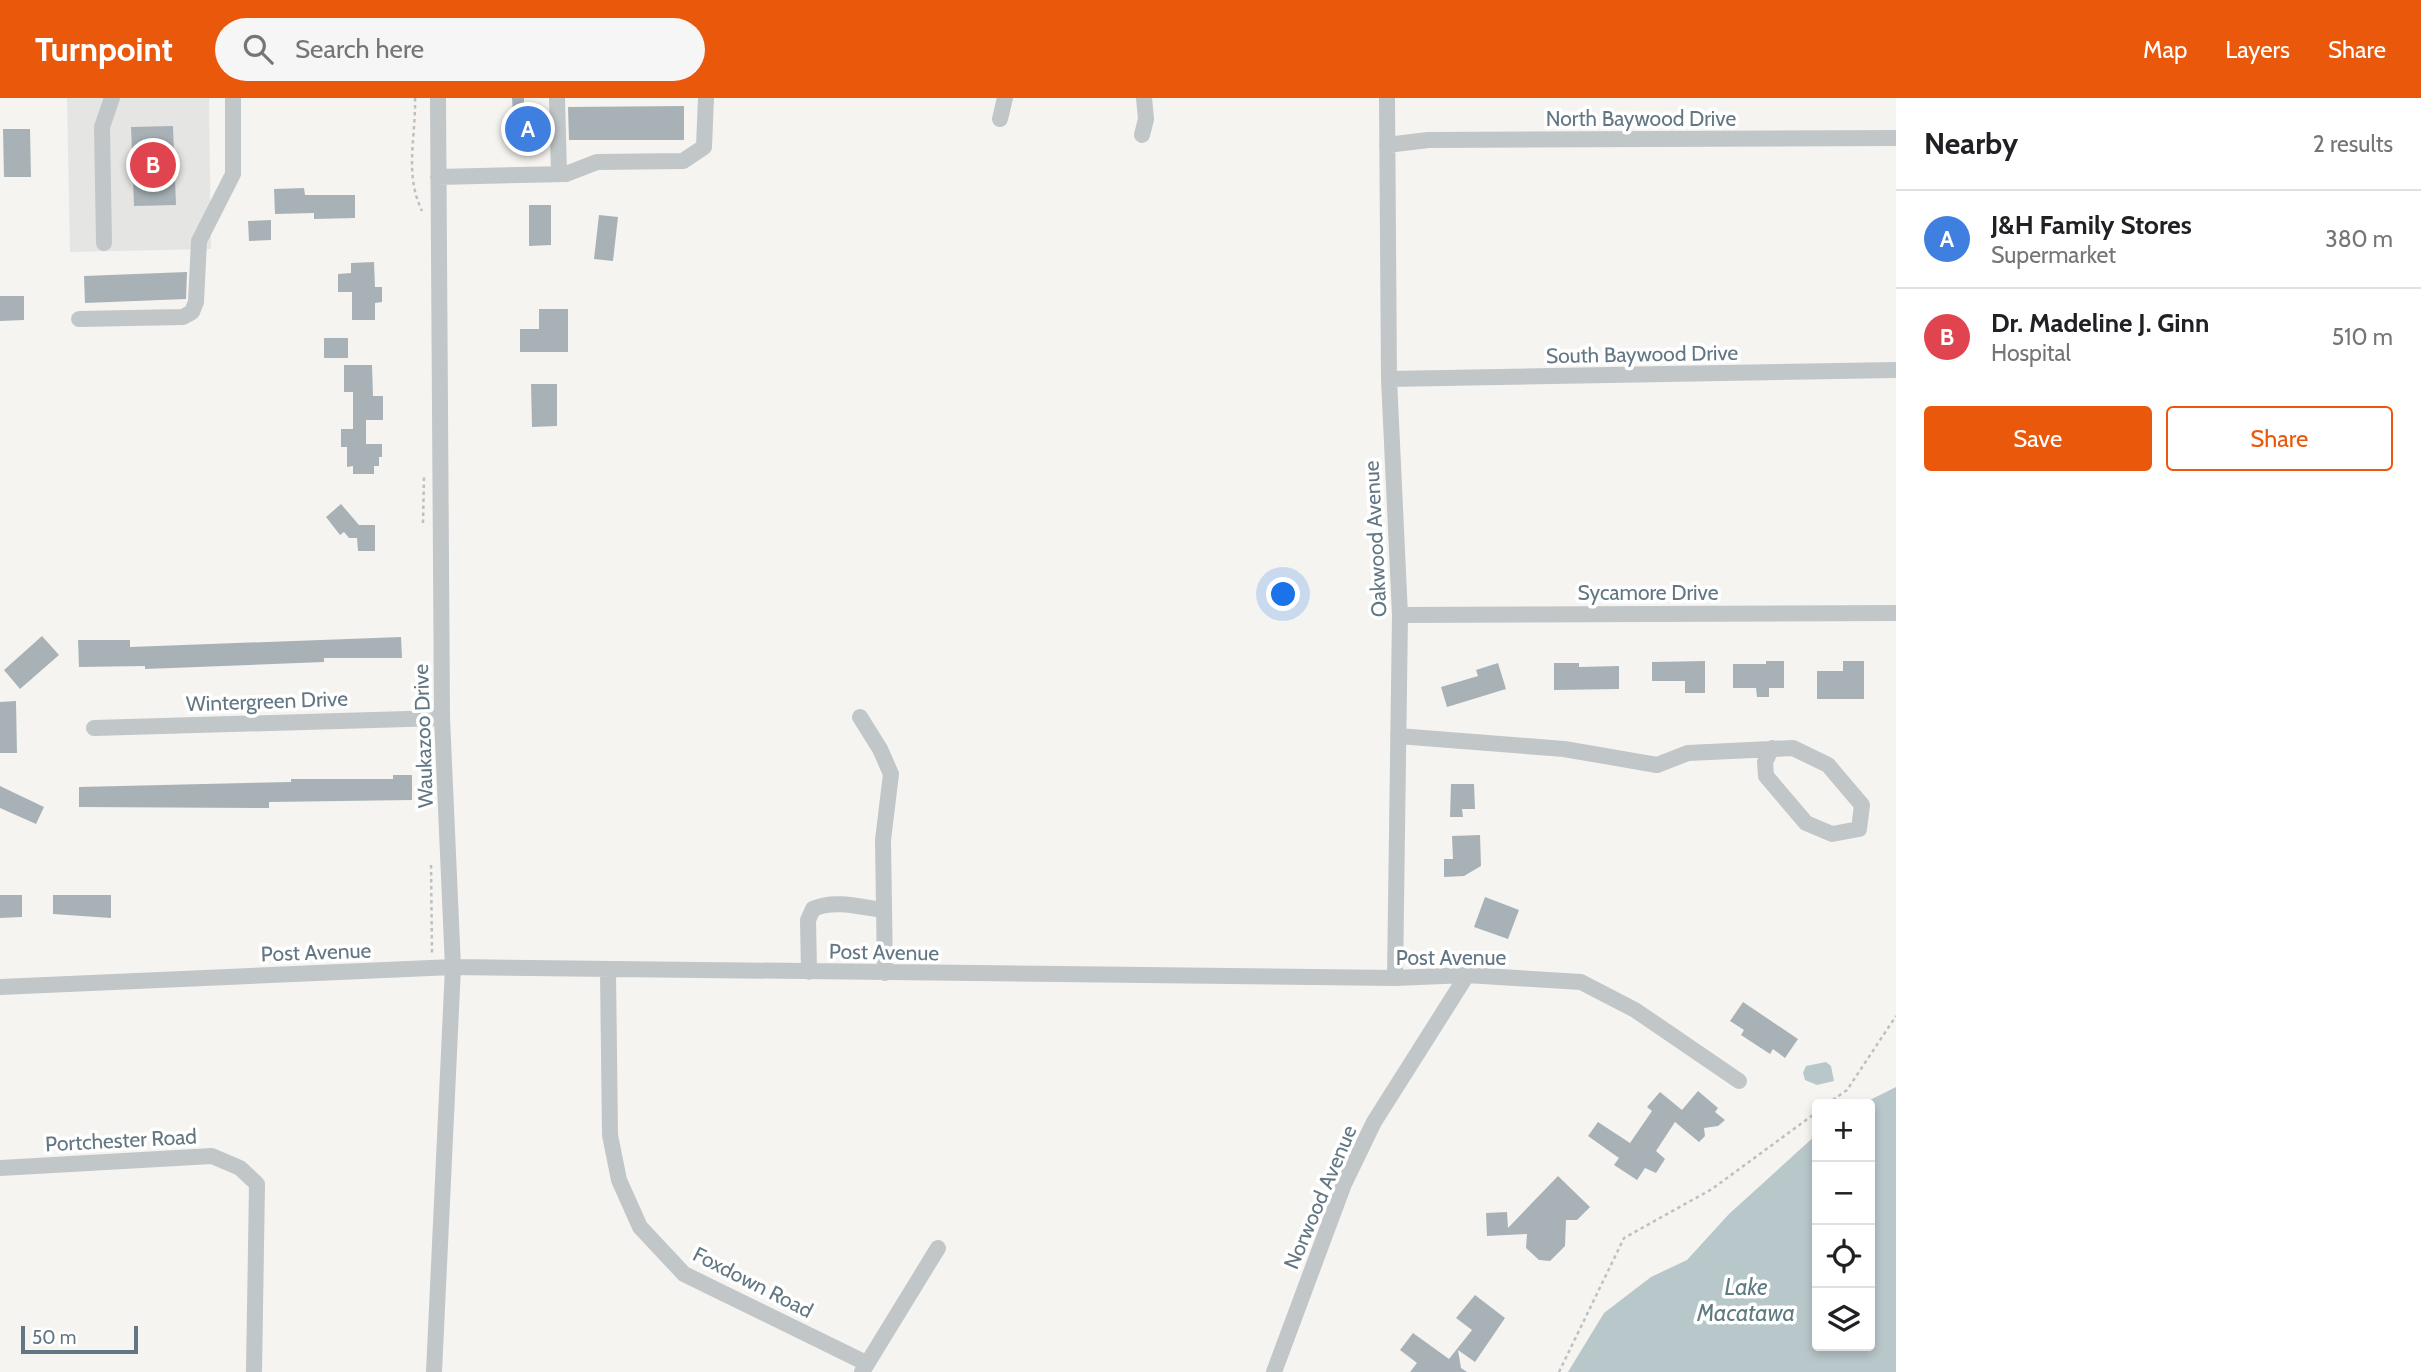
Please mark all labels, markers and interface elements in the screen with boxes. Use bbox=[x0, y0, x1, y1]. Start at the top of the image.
search box bbox=[215, 18, 705, 81]
text: Turnpoint bbox=[35, 29, 173, 69]
icon: search bbox=[239, 30, 277, 68]
text: Search here bbox=[295, 33, 424, 65]
text: Map bbox=[2143, 35, 2187, 64]
text: Layers bbox=[2225, 35, 2290, 64]
text: Share bbox=[2328, 35, 2386, 64]
pin: A bbox=[505, 103, 551, 155]
street label: North Baywood Drive bbox=[1546, 106, 1736, 131]
text: Nearby bbox=[1924, 125, 2018, 162]
text: 2 results bbox=[2313, 130, 2393, 158]
pin: B bbox=[130, 139, 176, 191]
text: J&H Family Stores bbox=[1991, 209, 2192, 241]
text: A bbox=[1940, 225, 1954, 253]
text: 380 m bbox=[2325, 225, 2393, 253]
text: Supermarket bbox=[1991, 241, 2116, 269]
text: Dr. Madeline J. Ginn bbox=[1991, 307, 2209, 339]
text: B bbox=[1940, 323, 1954, 351]
text: 510 m bbox=[2332, 323, 2393, 351]
text: Hospital bbox=[1991, 339, 2071, 367]
street label: South Baywood Drive bbox=[1546, 340, 1739, 368]
button: Save bbox=[1924, 406, 2152, 471]
button: Share bbox=[2166, 406, 2393, 471]
street label: Oakwood Avenue bbox=[1358, 460, 1392, 618]
your location bbox=[1266, 577, 1300, 611]
street label: Sycamore Drive bbox=[1578, 580, 1719, 605]
street label: Waukazoo Drive bbox=[408, 663, 438, 808]
street label: Wintergreen Drive bbox=[186, 686, 349, 716]
street label: Post Avenue bbox=[260, 938, 372, 966]
street label: Post Avenue bbox=[829, 939, 940, 965]
street label: Post Avenue bbox=[1396, 945, 1506, 970]
map controls bbox=[1812, 1099, 1875, 1351]
button: + bbox=[1812, 1099, 1875, 1162]
street label: Norwood Avenue bbox=[1278, 1121, 1362, 1273]
street label: Portchester Road bbox=[44, 1124, 198, 1156]
button: − bbox=[1812, 1162, 1875, 1225]
button: locate bbox=[1812, 1225, 1875, 1288]
street label: Foxdown Road bbox=[689, 1241, 817, 1323]
water label: Lake Macatawa bbox=[1696, 1273, 1795, 1327]
button: layers bbox=[1812, 1288, 1875, 1351]
scale bar bbox=[21, 1323, 138, 1355]
text: 50 m bbox=[32, 1326, 76, 1349]

